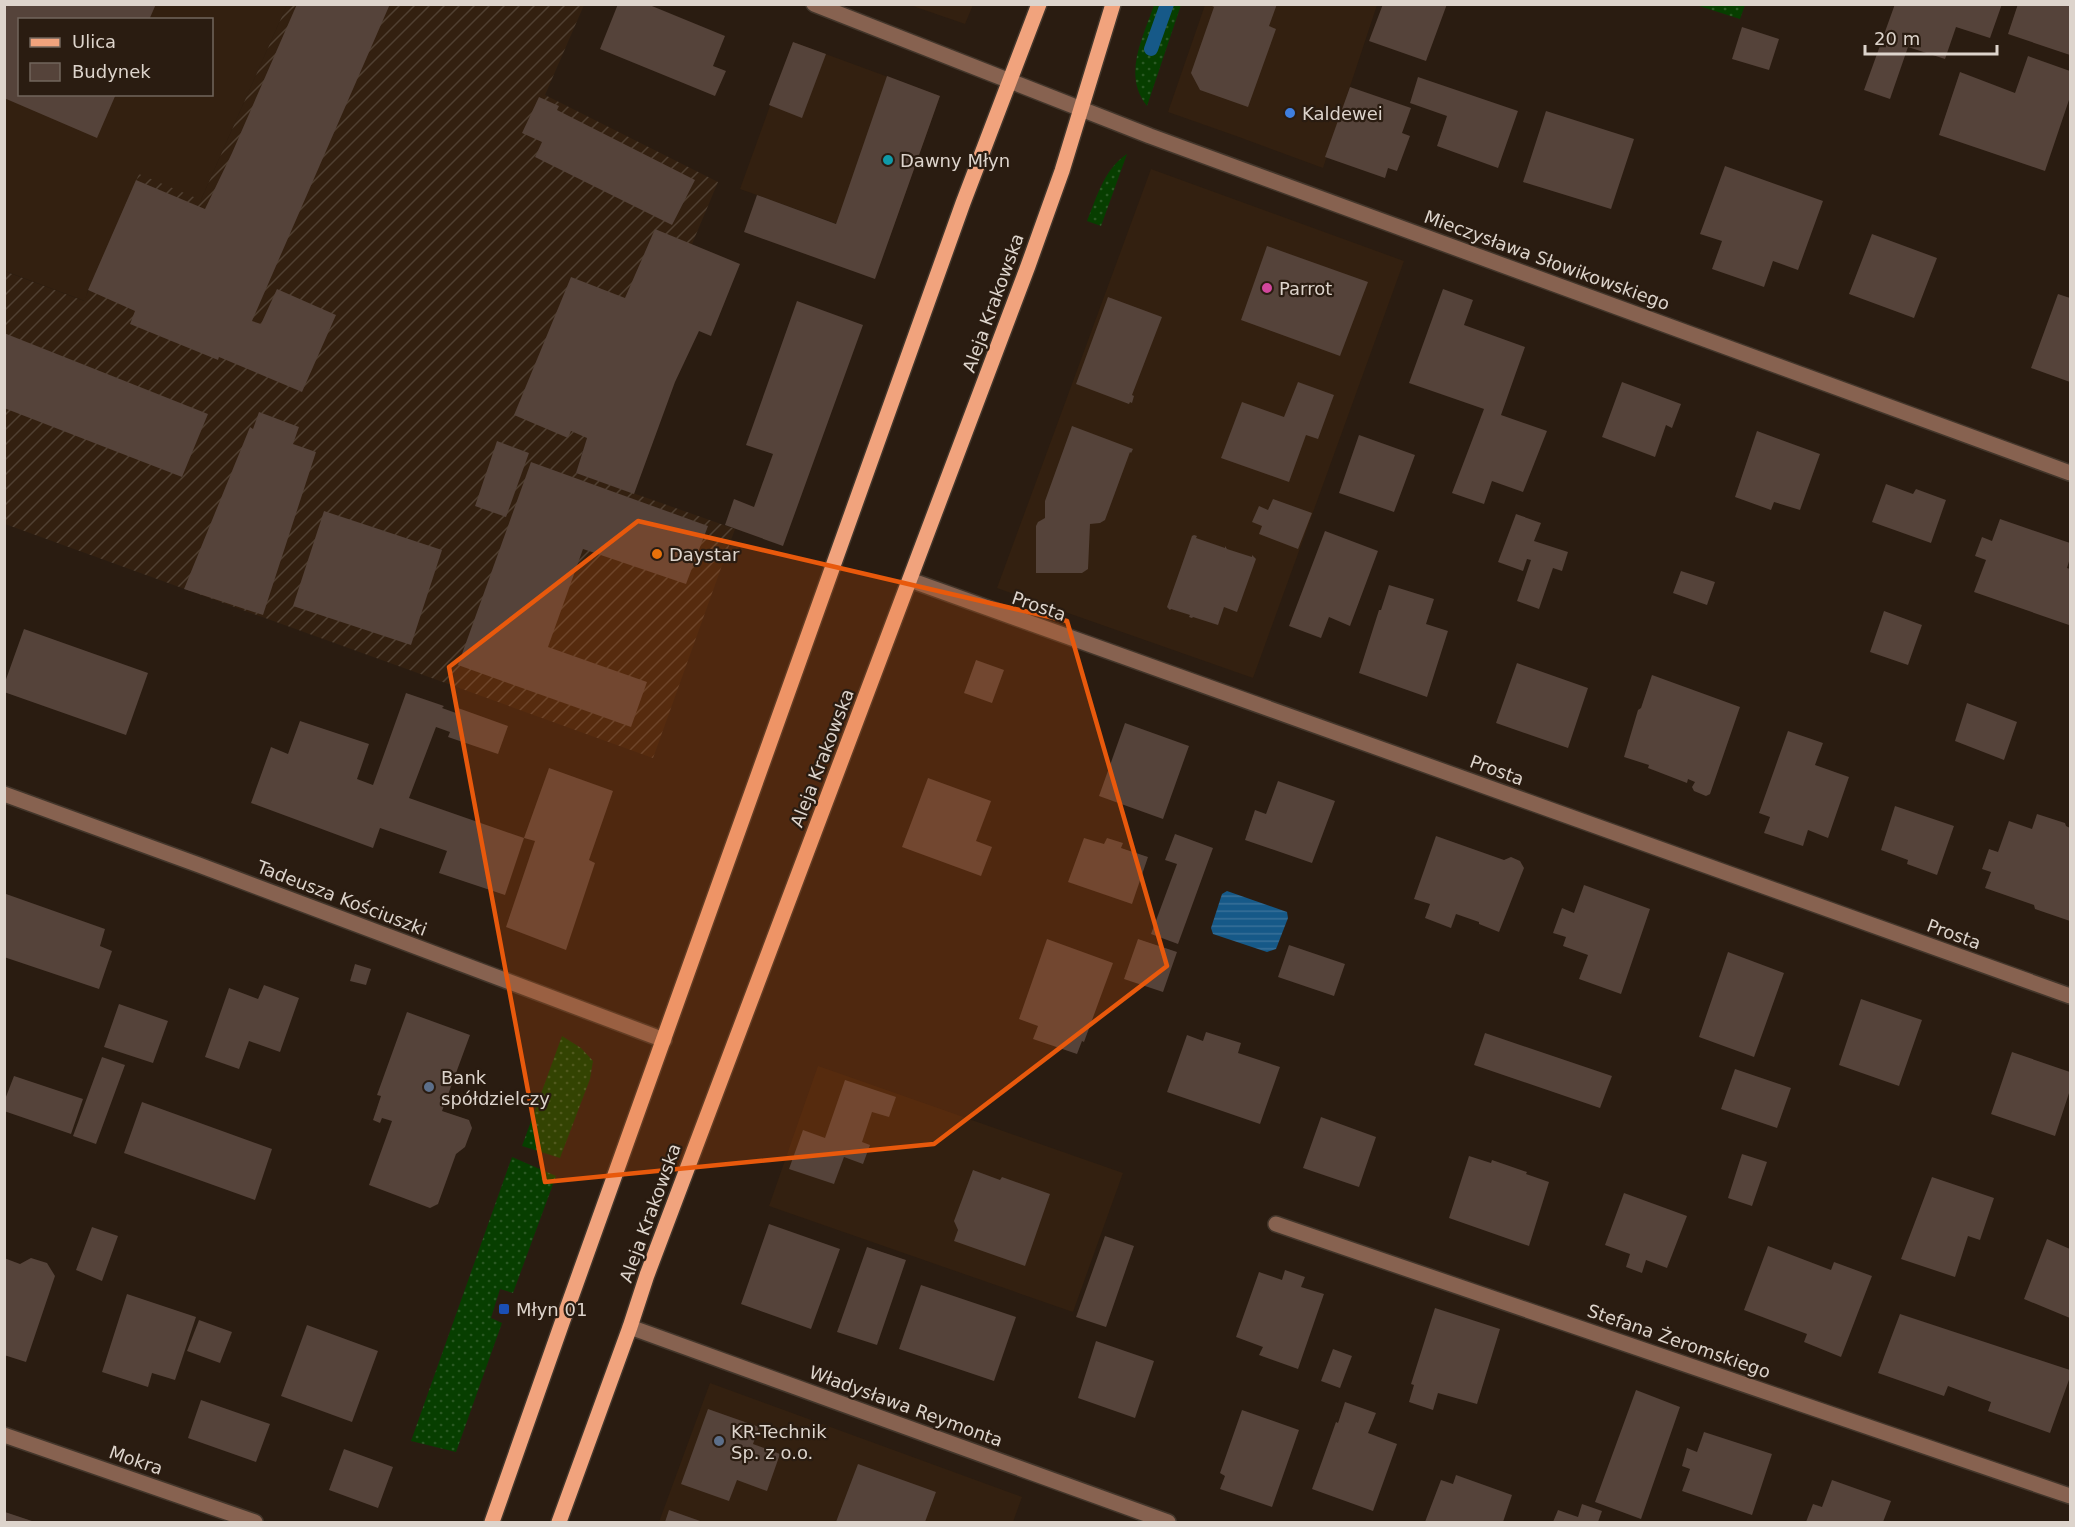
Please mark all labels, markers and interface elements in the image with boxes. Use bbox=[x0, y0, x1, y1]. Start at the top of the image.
legend bbox=[18, 18, 213, 96]
scale bar bbox=[1865, 18, 1997, 56]
text: 20 m bbox=[1874, 28, 1920, 49]
text: Ulica bbox=[72, 31, 116, 52]
text: Budynek bbox=[72, 61, 151, 82]
place label: Kaldewei bbox=[1302, 103, 1383, 124]
marker: Kaldewei bbox=[1283, 106, 1297, 120]
place label: Dawny Młyn bbox=[900, 150, 1010, 171]
marker: Dawny Młyn bbox=[881, 153, 895, 167]
street label: Mieczysława Słowikowskiego bbox=[1421, 206, 1673, 314]
street label: Aleja Krakowska bbox=[958, 231, 1028, 375]
place label: Parrot bbox=[1279, 278, 1332, 299]
marker: Parrot bbox=[1260, 281, 1274, 295]
place label: Daystar bbox=[669, 544, 740, 565]
marker: Daystar bbox=[650, 547, 664, 561]
street label: Prosta bbox=[1009, 587, 1069, 625]
street label: Aleja Krakowska bbox=[786, 686, 858, 830]
street label: Prosta bbox=[1467, 751, 1527, 789]
street label: Tadeusza Kościuszki bbox=[253, 856, 430, 940]
street label: Prosta bbox=[1924, 915, 1984, 953]
place label: Bank spółdzielczy bbox=[441, 1067, 550, 1109]
marker: Bank spółdzielczy bbox=[422, 1080, 436, 1094]
street label: Aleja Krakowska bbox=[615, 1141, 685, 1285]
place label: Młyn 01 bbox=[516, 1299, 587, 1320]
street label: Stefana Żeromskiego bbox=[1585, 1300, 1773, 1382]
marker: Młyn 01 bbox=[497, 1302, 511, 1316]
street label: Władysława Reymonta bbox=[806, 1361, 1006, 1451]
place label: KR-Technik Sp. z o.o. bbox=[731, 1421, 827, 1463]
marker: KR-Technik Sp. z o.o. bbox=[712, 1434, 726, 1448]
street label: Mokra bbox=[106, 1441, 166, 1479]

